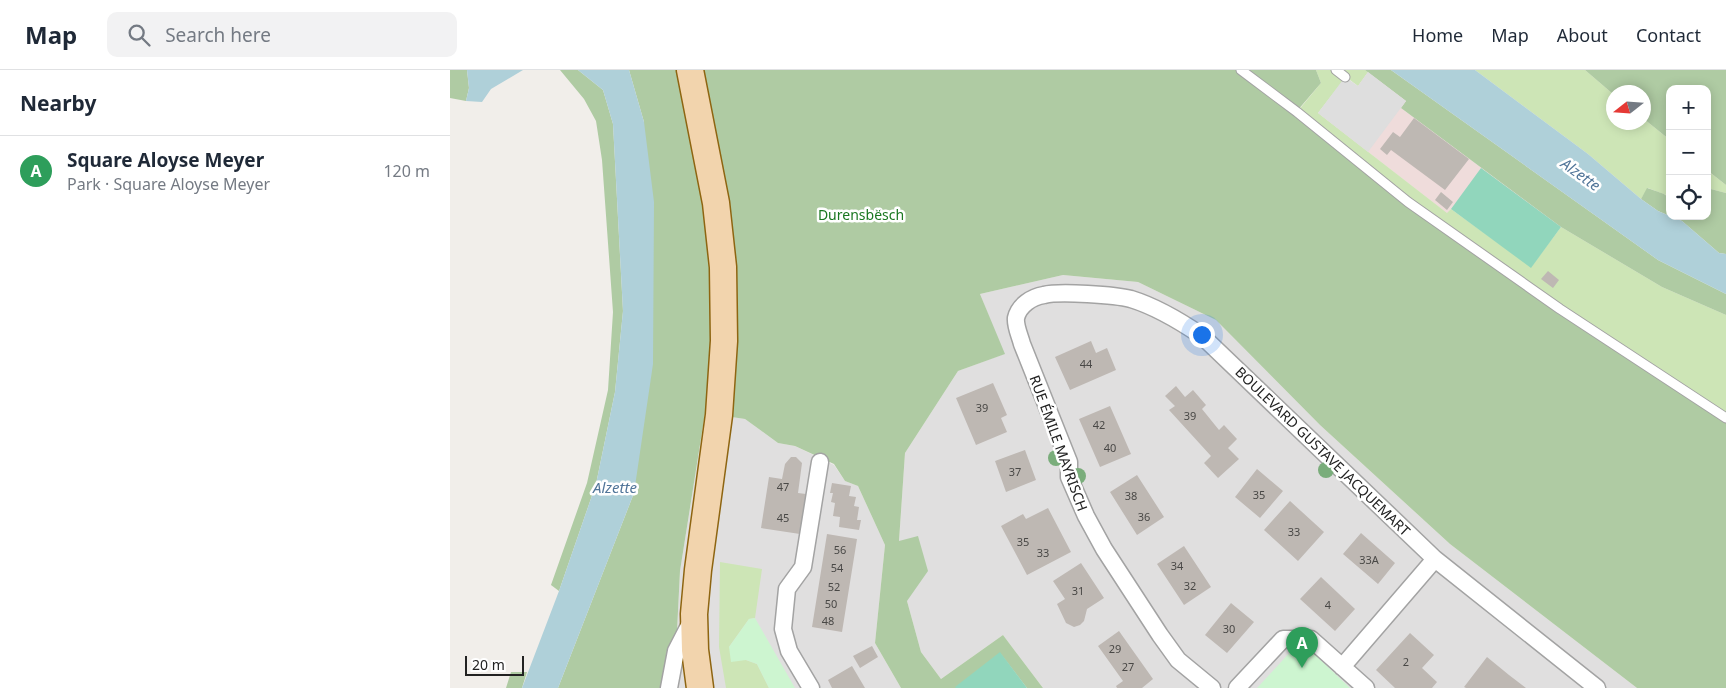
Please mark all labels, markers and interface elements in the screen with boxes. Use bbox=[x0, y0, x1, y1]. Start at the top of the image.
search box bbox=[107, 12, 457, 57]
text: Map bbox=[25, 18, 77, 51]
icon: search bbox=[125, 21, 153, 49]
text: Search here bbox=[165, 22, 271, 48]
text: Home bbox=[1412, 23, 1463, 47]
text: Map bbox=[1491, 23, 1529, 47]
text: About bbox=[1557, 23, 1608, 47]
text: Contact bbox=[1636, 23, 1701, 47]
north arrow bbox=[1606, 85, 1651, 130]
map controls bbox=[1666, 85, 1711, 220]
button: + bbox=[1666, 85, 1711, 130]
text: Nearby bbox=[20, 89, 96, 117]
button: − bbox=[1666, 130, 1711, 175]
text: Square Aloyse Meyer bbox=[67, 147, 264, 173]
water label: Alzette bbox=[1557, 152, 1605, 195]
text: A bbox=[30, 160, 42, 182]
text: 120 m bbox=[383, 160, 430, 182]
text: Park · Square Aloyse Meyer bbox=[67, 173, 270, 195]
button: locate bbox=[1666, 175, 1711, 220]
park label: Durensbësch bbox=[818, 205, 904, 224]
your location bbox=[1189, 322, 1215, 348]
house number: 44 bbox=[1080, 356, 1093, 371]
street label: BOULEVARD GUSTAVE JACQUEMART bbox=[1232, 362, 1415, 540]
street label: RUE ÉMILE MAYRISCH bbox=[1026, 372, 1092, 514]
house number: 39 bbox=[976, 400, 988, 415]
house number: 39 bbox=[1184, 408, 1196, 423]
house number: 42 bbox=[1093, 417, 1105, 432]
house number: 40 bbox=[1104, 440, 1116, 455]
house number: 37 bbox=[1009, 464, 1021, 479]
water label: Alzette bbox=[592, 477, 637, 497]
house number: 47 bbox=[777, 479, 789, 494]
house number: 35 bbox=[1253, 487, 1265, 502]
house number: 38 bbox=[1125, 488, 1137, 503]
house number: 36 bbox=[1138, 509, 1150, 524]
house number: 45 bbox=[777, 510, 789, 525]
house number: 33 bbox=[1288, 524, 1300, 539]
house number: 35 bbox=[1017, 534, 1029, 549]
house number: 56 bbox=[834, 542, 846, 557]
house number: 33 bbox=[1037, 545, 1049, 560]
house number: 33A bbox=[1359, 552, 1380, 567]
house number: 34 bbox=[1171, 558, 1184, 573]
house number: 54 bbox=[831, 560, 844, 575]
house number: 32 bbox=[1184, 578, 1196, 593]
house number: 52 bbox=[828, 579, 840, 594]
house number: 31 bbox=[1072, 583, 1084, 598]
house number: 50 bbox=[825, 596, 837, 611]
house number: 4 bbox=[1325, 597, 1332, 612]
house number: 48 bbox=[822, 613, 834, 628]
house number: 30 bbox=[1223, 621, 1235, 636]
pin: A bbox=[1286, 627, 1318, 668]
house number: 29 bbox=[1109, 641, 1121, 656]
scale bar bbox=[465, 653, 524, 676]
house number: 2 bbox=[1403, 654, 1409, 669]
text: 20 m bbox=[472, 655, 505, 674]
house number: 27 bbox=[1122, 659, 1134, 674]

